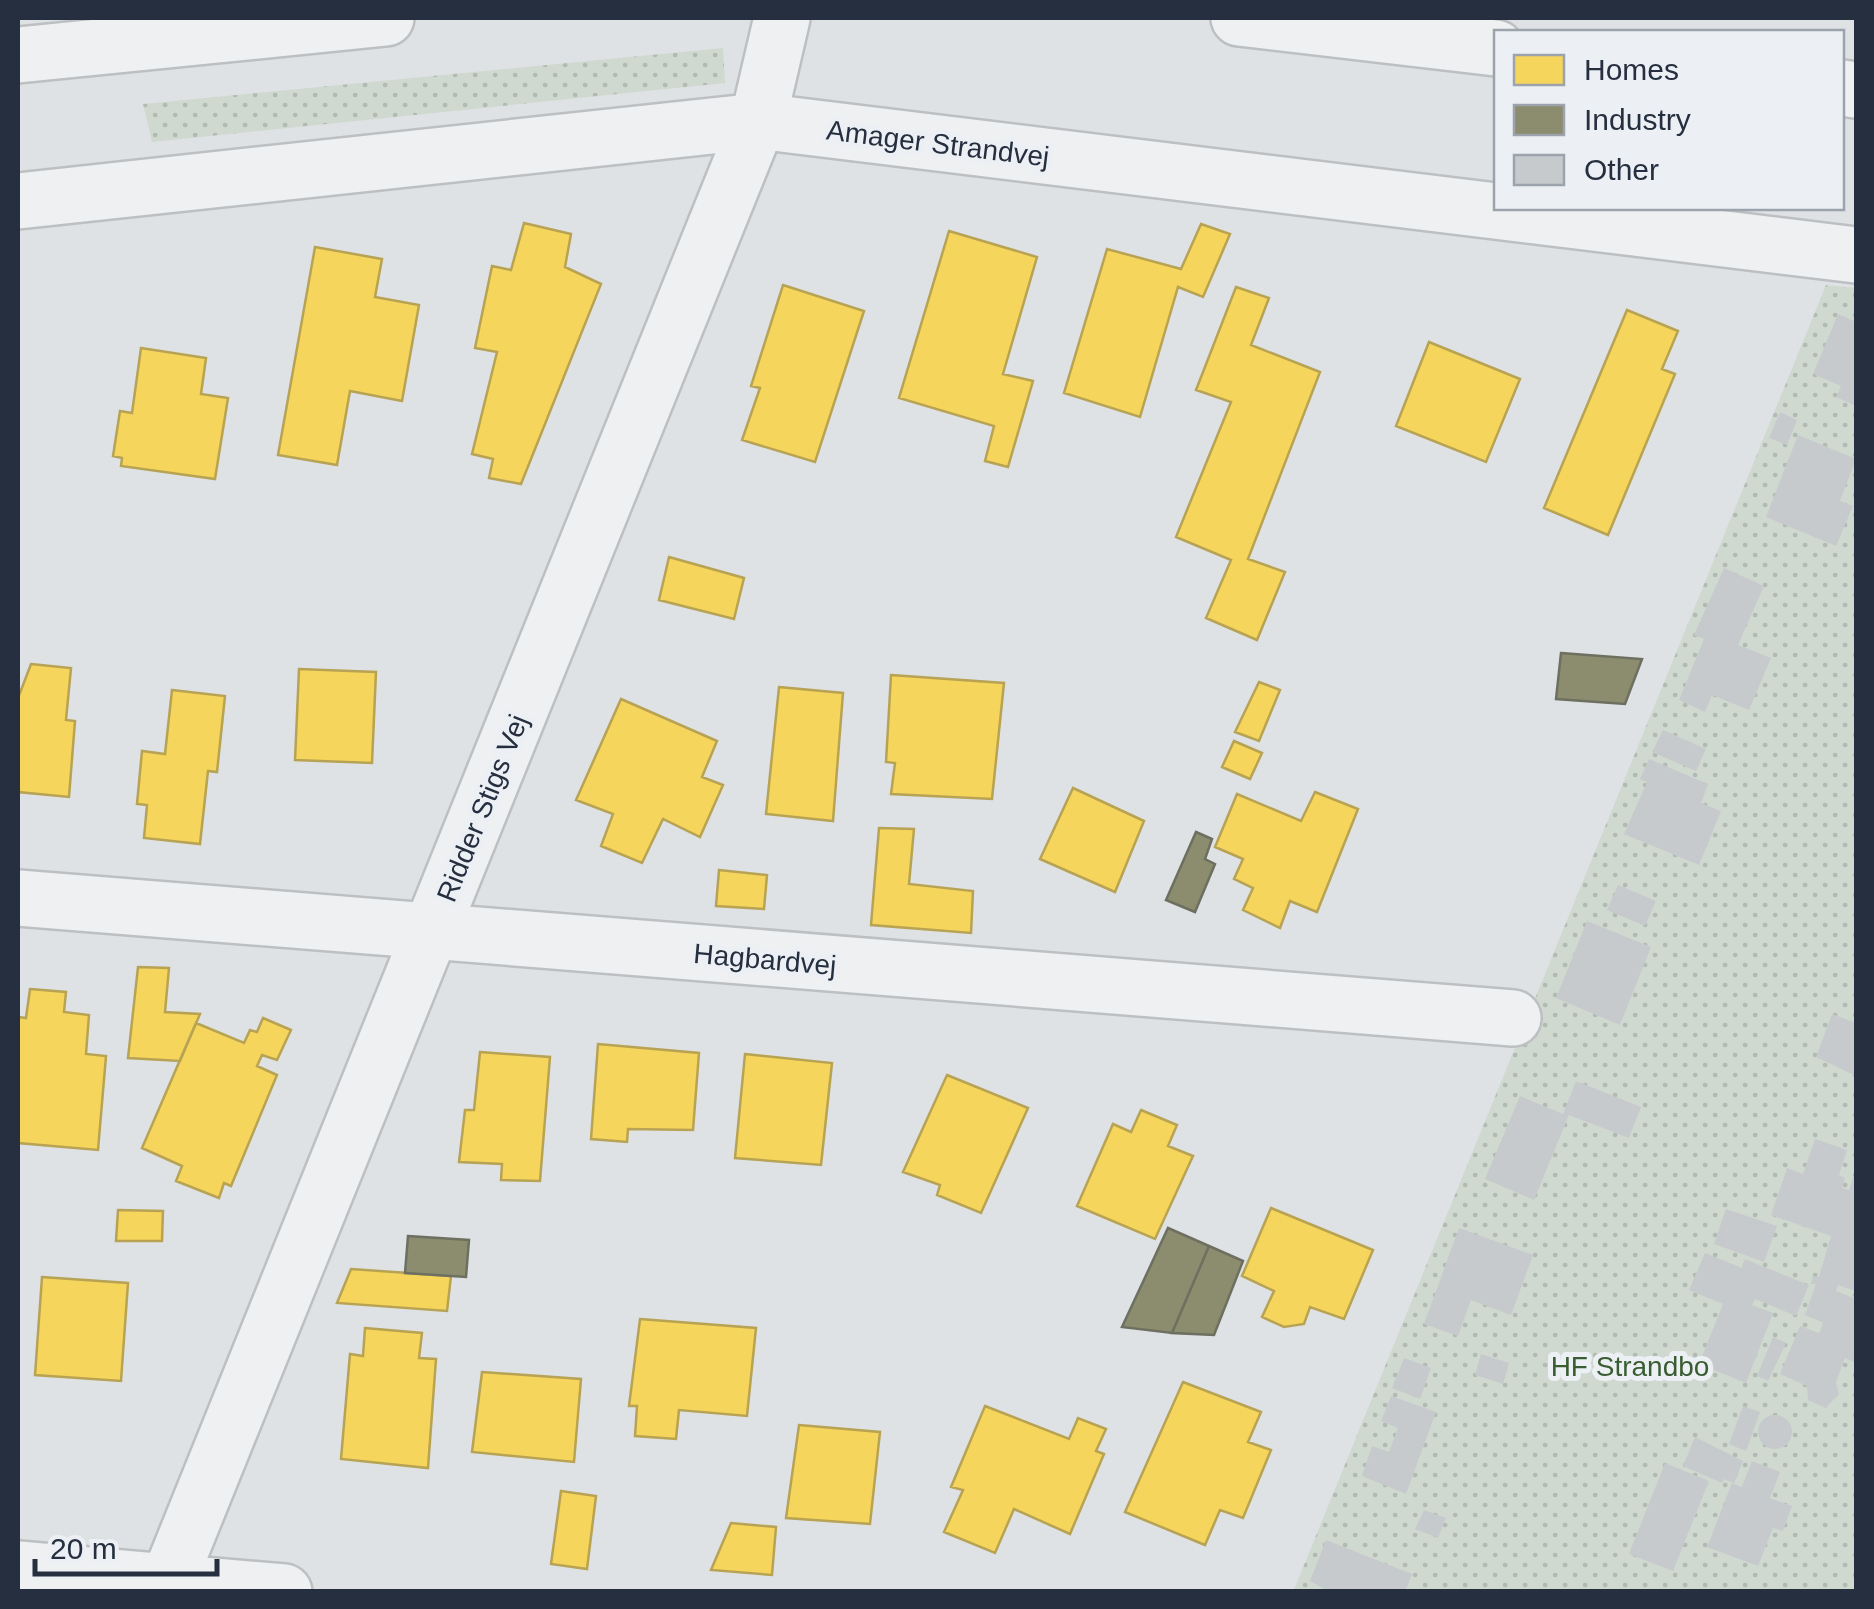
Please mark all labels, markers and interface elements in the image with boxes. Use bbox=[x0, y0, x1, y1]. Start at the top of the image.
legend bbox=[1494, 30, 1844, 210]
text: Homes bbox=[1584, 53, 1679, 86]
text: Industry bbox=[1584, 103, 1691, 136]
street label: Amager Strandvej bbox=[825, 114, 1051, 173]
text: Other bbox=[1584, 153, 1659, 186]
street label: Ridder Stigs Vej bbox=[431, 710, 534, 906]
street label: Hagbardvej bbox=[692, 938, 838, 981]
park label: HF Strandbo bbox=[1551, 1351, 1709, 1382]
scale bar bbox=[35, 1514, 218, 1576]
text: 20 m bbox=[50, 1532, 117, 1565]

